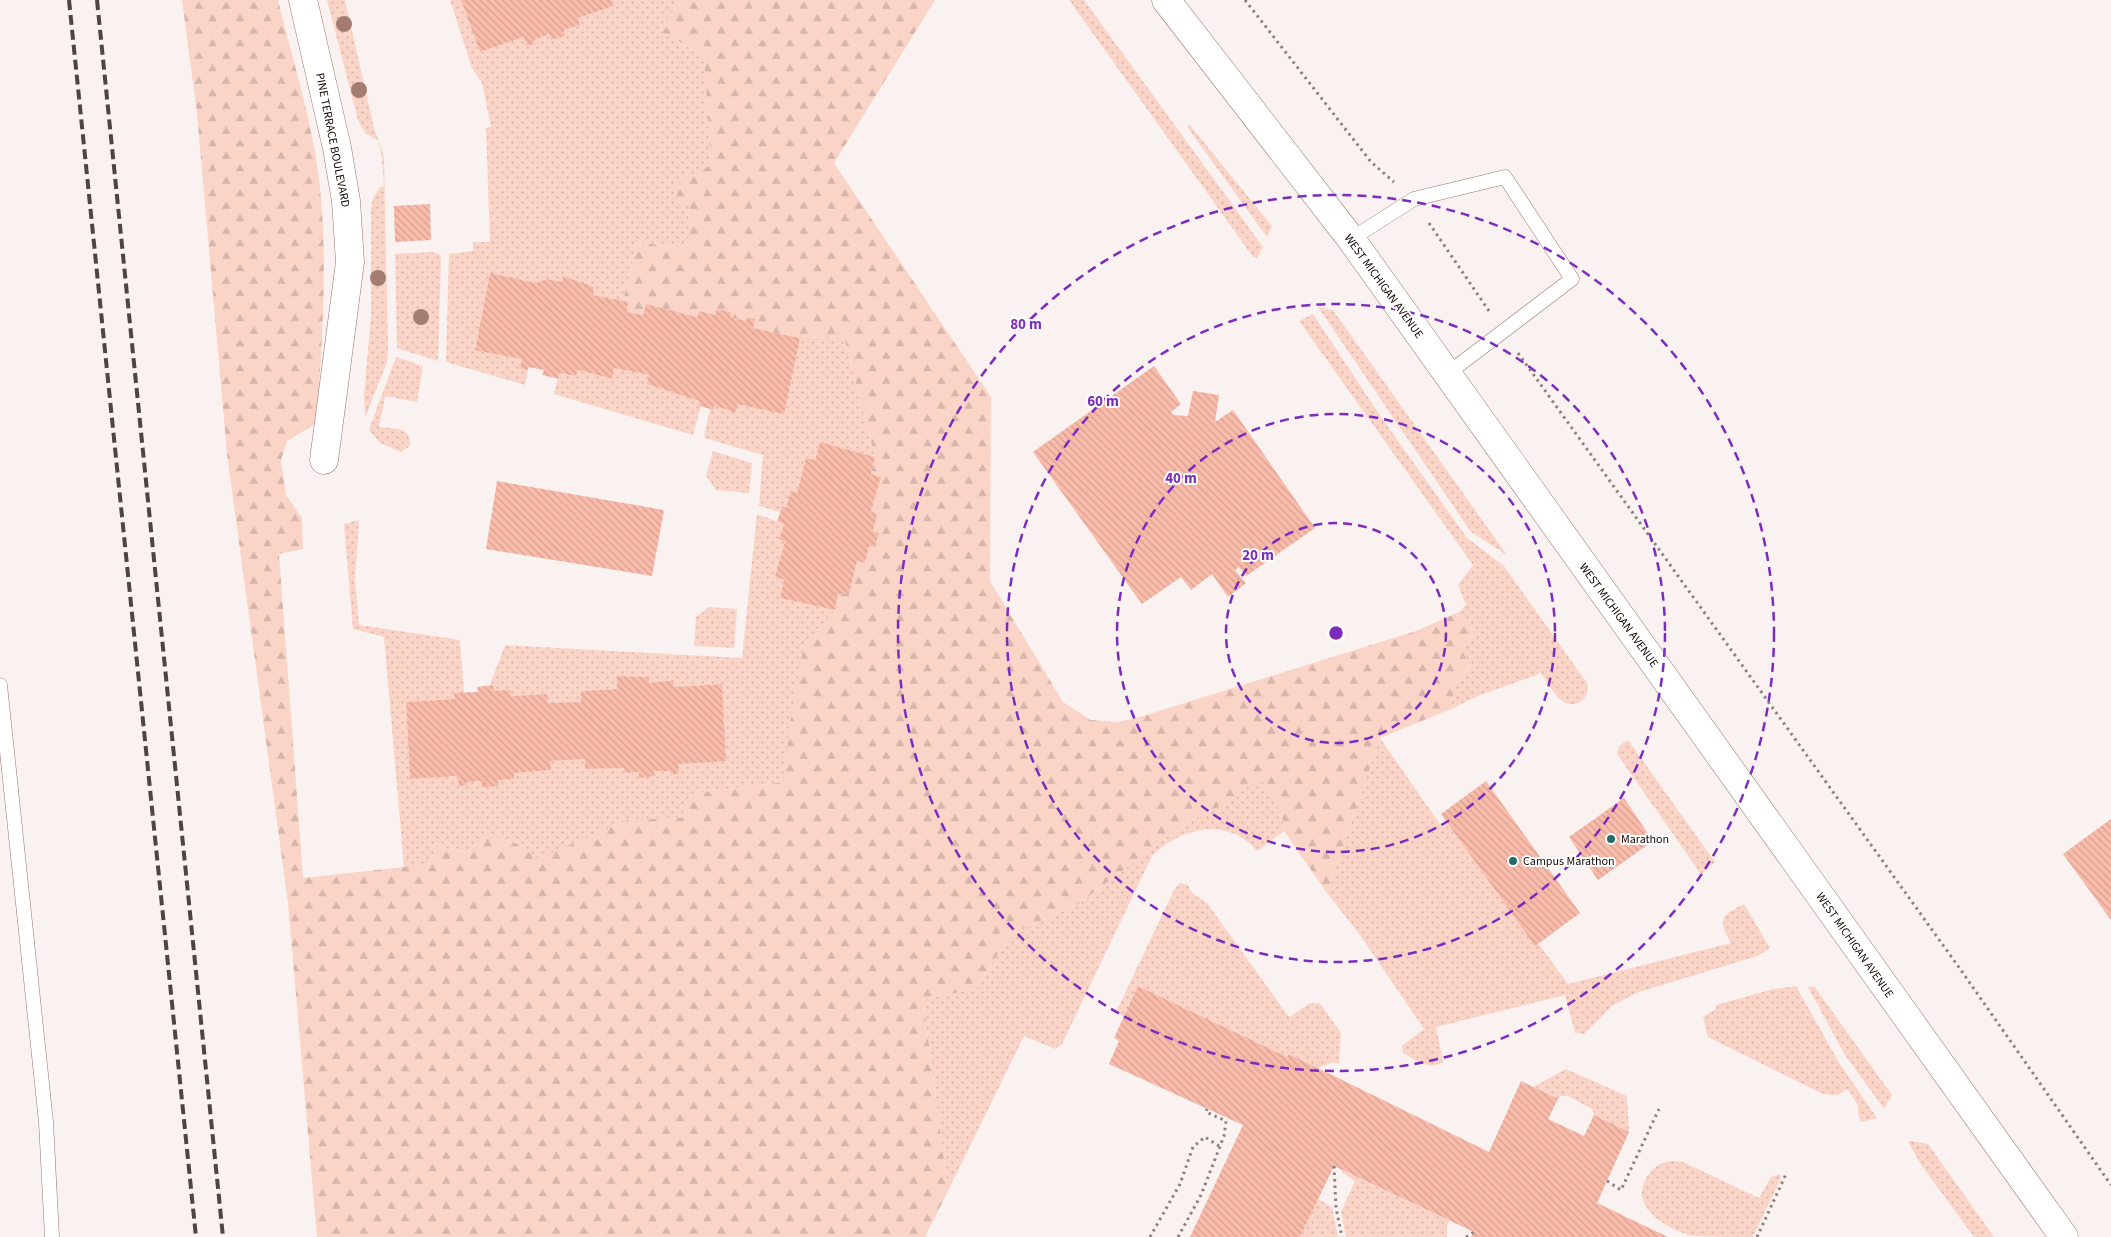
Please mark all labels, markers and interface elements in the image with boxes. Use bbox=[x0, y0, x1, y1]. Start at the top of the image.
street label: PINE TERRACE BOULEVARD bbox=[311, 72, 354, 209]
street label: WEST MICHIGAN AVENUE bbox=[1340, 231, 1427, 342]
text: 80 m bbox=[1010, 314, 1042, 335]
text: 60 m bbox=[1087, 391, 1119, 412]
text: 40 m bbox=[1165, 468, 1197, 489]
text: 20 m bbox=[1242, 545, 1274, 566]
street label: WEST MICHIGAN AVENUE bbox=[1575, 560, 1662, 671]
centre of rings bbox=[1327, 624, 1345, 642]
place label: Marathon bbox=[1621, 831, 1669, 848]
marker: Marathon bbox=[1605, 833, 1617, 845]
place label: Campus Marathon bbox=[1523, 853, 1615, 870]
marker: Campus Marathon bbox=[1507, 855, 1519, 867]
street label: WEST MICHIGAN AVENUE bbox=[1812, 889, 1897, 1001]

